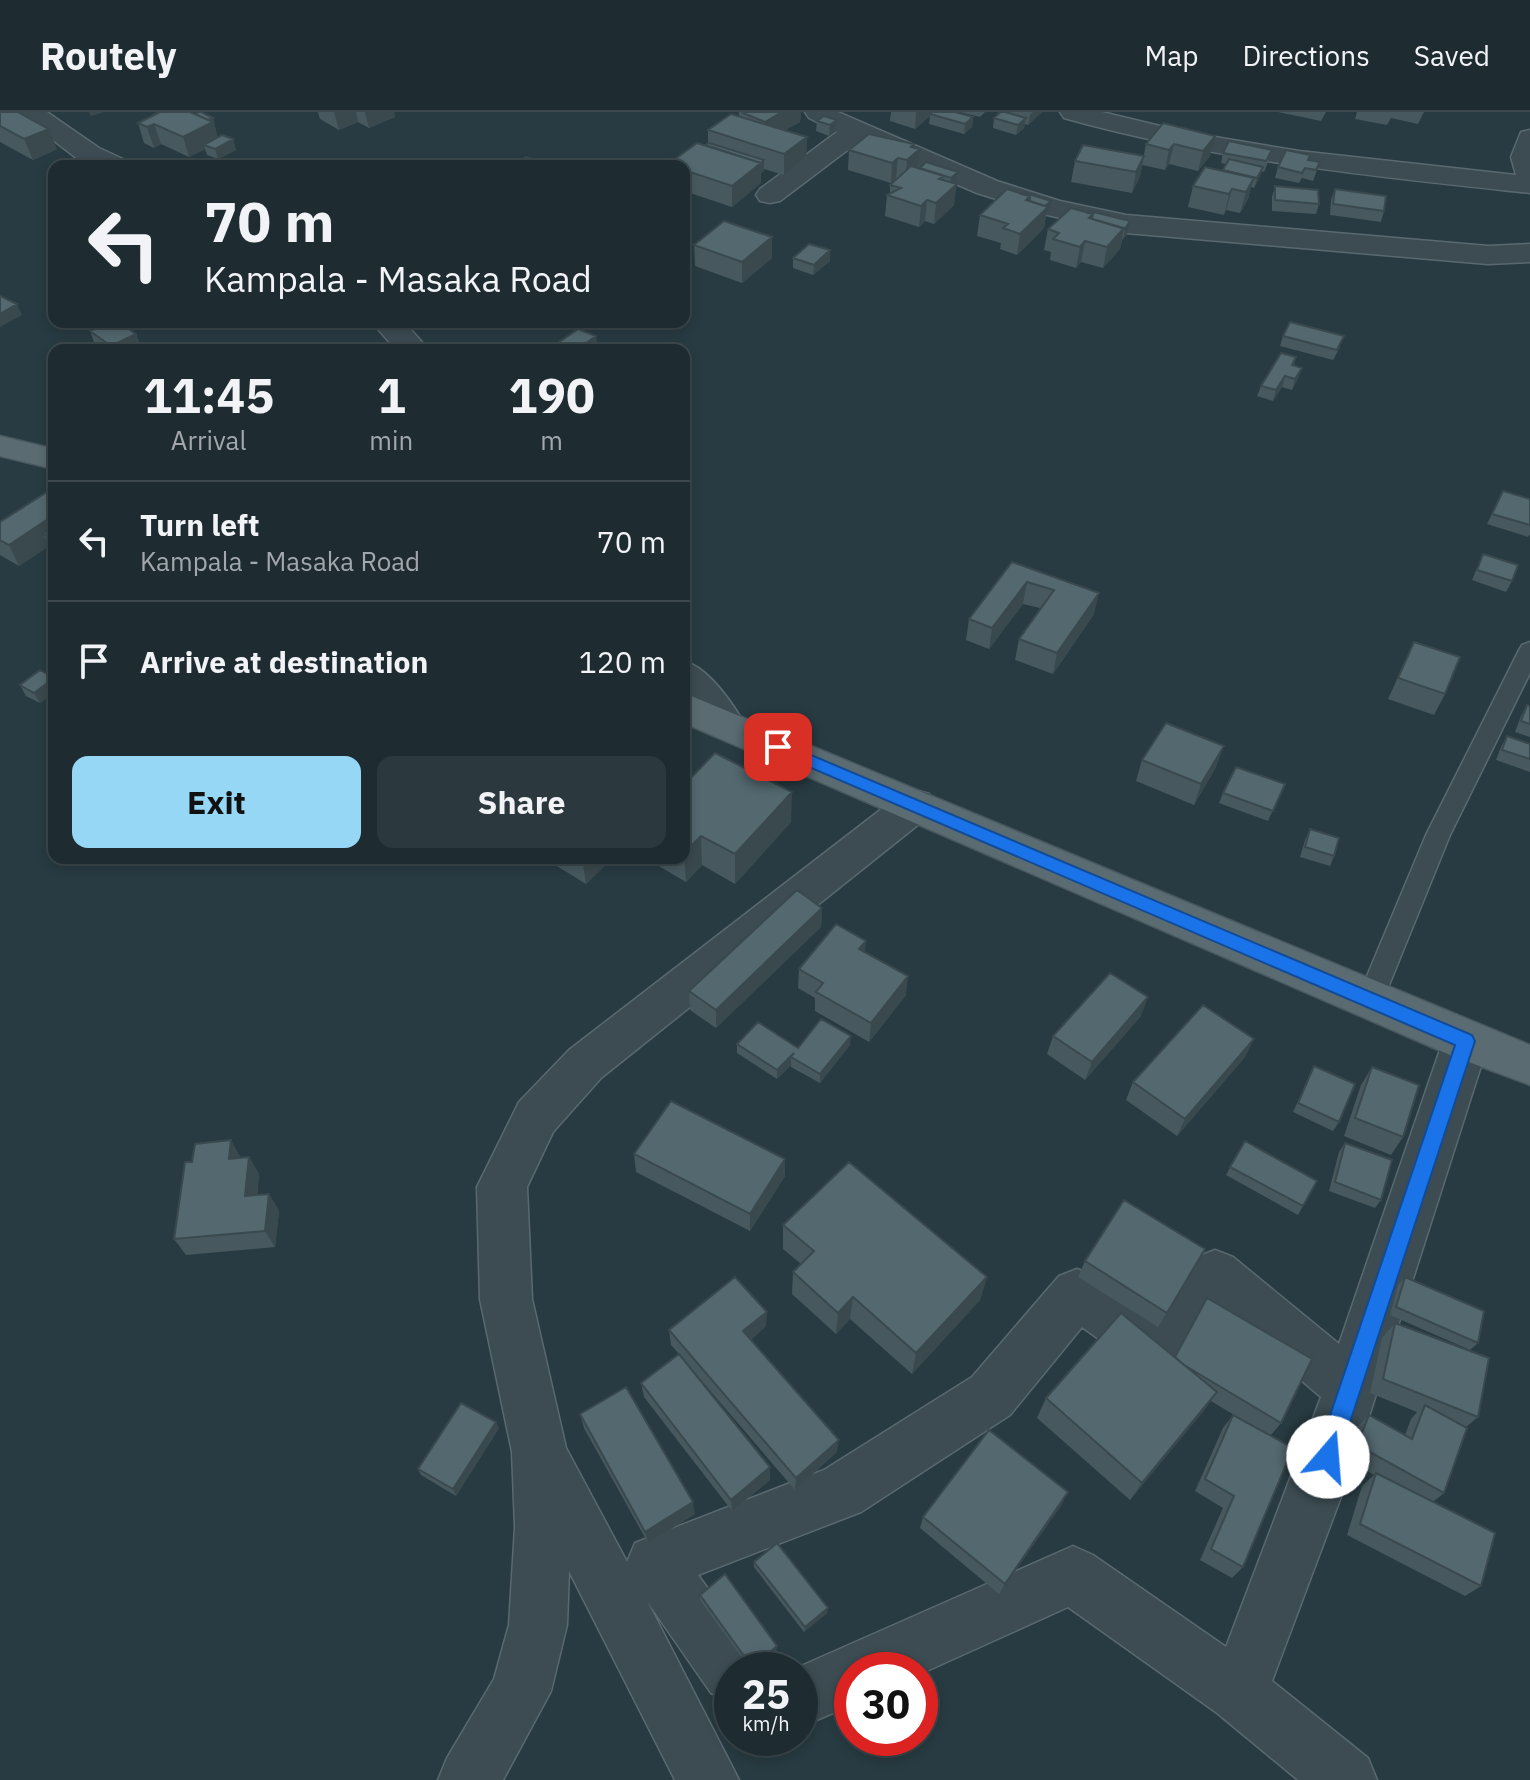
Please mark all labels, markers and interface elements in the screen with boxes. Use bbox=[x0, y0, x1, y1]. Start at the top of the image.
text: Routely bbox=[40, 31, 176, 80]
text: Map bbox=[1144, 37, 1198, 74]
text: Directions bbox=[1242, 37, 1370, 74]
text: Saved bbox=[1414, 37, 1490, 74]
text: 70 m bbox=[204, 185, 334, 257]
icon: left bbox=[72, 192, 176, 296]
text: Kampala - Masaka Road bbox=[204, 255, 592, 302]
text: 11:45 bbox=[143, 364, 274, 426]
text: 1 bbox=[377, 364, 406, 426]
text: 190 bbox=[508, 364, 595, 426]
text: Arrival bbox=[171, 423, 247, 457]
text: min bbox=[369, 423, 413, 457]
text: m bbox=[540, 423, 563, 457]
text: Turn left bbox=[140, 505, 259, 544]
icon: left bbox=[72, 519, 116, 563]
text: 70 m bbox=[597, 522, 666, 561]
text: Kampala - Masaka Road bbox=[140, 544, 420, 578]
icon: arrive bbox=[72, 639, 116, 683]
text: Arrive at destination bbox=[140, 642, 428, 681]
text: 120 m bbox=[579, 642, 666, 681]
pin bbox=[744, 713, 812, 781]
icon: arrive bbox=[756, 725, 800, 769]
button: Exit bbox=[72, 756, 361, 848]
button: Share bbox=[377, 756, 666, 848]
position arrow bbox=[1286, 1415, 1370, 1499]
speed limit sign: 30 bbox=[834, 1652, 938, 1756]
text: 25 bbox=[742, 1668, 790, 1720]
text: km/h bbox=[742, 1710, 790, 1737]

